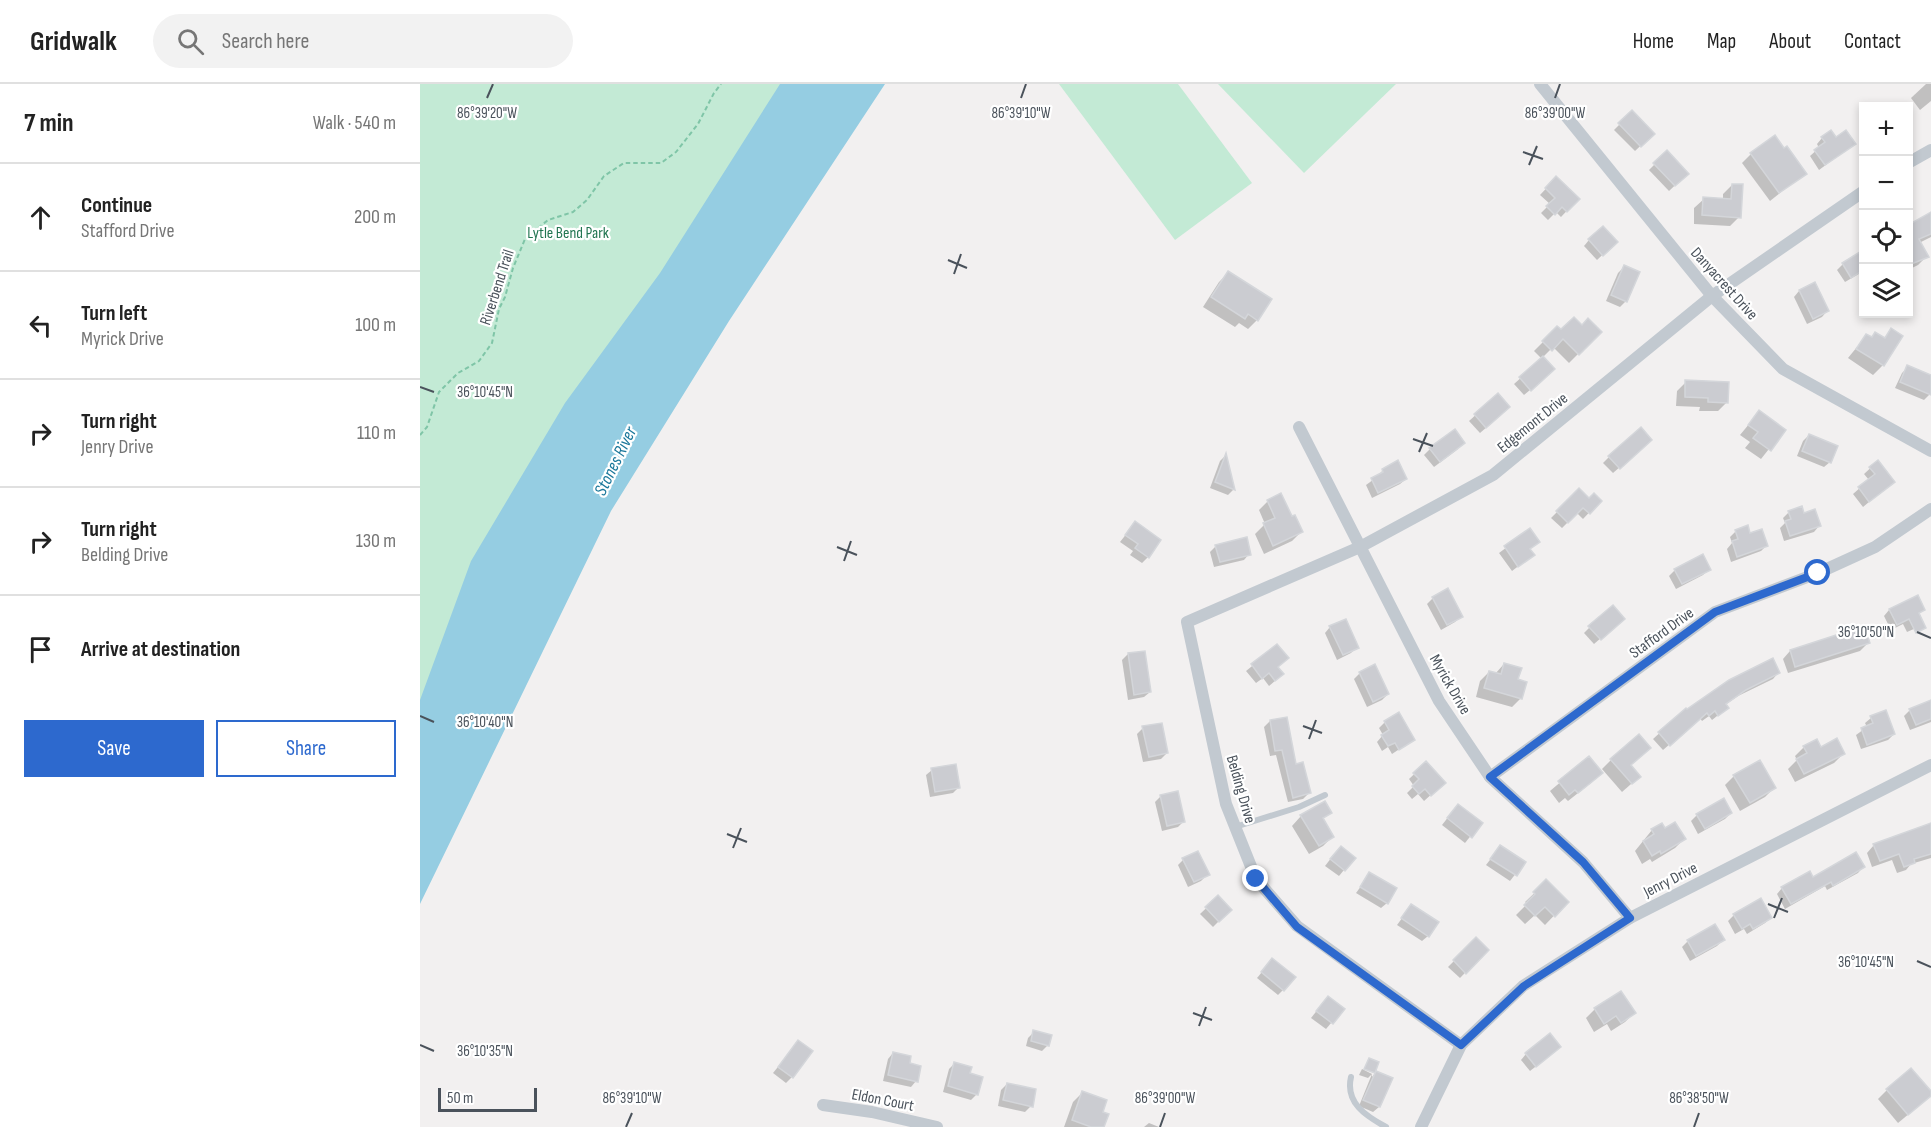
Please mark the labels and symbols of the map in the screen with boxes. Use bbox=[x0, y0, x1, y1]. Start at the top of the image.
text: 86°39'20"W bbox=[457, 104, 517, 123]
text: 86°39'10"W bbox=[992, 104, 1051, 123]
text: 86°39'00"W bbox=[1525, 104, 1585, 123]
park label: Lytle Bend Park bbox=[527, 224, 609, 243]
street label: Danyacrest Drive bbox=[1686, 244, 1761, 324]
street label: Riverbend Trail bbox=[476, 247, 519, 328]
text: 36°10'45"N bbox=[457, 383, 513, 402]
street label: Edgemont Drive bbox=[1494, 389, 1572, 457]
water label: Stones River bbox=[590, 423, 642, 499]
route start bbox=[1804, 559, 1830, 585]
street label: Stafford Drive bbox=[1626, 604, 1698, 663]
text: 36°10'50"N bbox=[1838, 623, 1894, 642]
street label: Myrick Drive bbox=[1425, 651, 1474, 718]
text: 36°10'40"N bbox=[457, 713, 513, 732]
street label: Belding Drive bbox=[1222, 753, 1259, 826]
street label: Jenry Drive bbox=[1640, 859, 1701, 902]
route end bbox=[1242, 865, 1268, 891]
text: 36°10'45"N bbox=[1838, 953, 1894, 972]
text: 36°10'35"N bbox=[457, 1042, 513, 1061]
scale bar bbox=[438, 1085, 537, 1112]
street label: Eldon Court bbox=[850, 1085, 916, 1116]
text: 86°39'10"W bbox=[603, 1089, 662, 1108]
text: 86°39'00"W bbox=[1135, 1089, 1195, 1108]
text: 86°38'50"W bbox=[1669, 1089, 1729, 1108]

